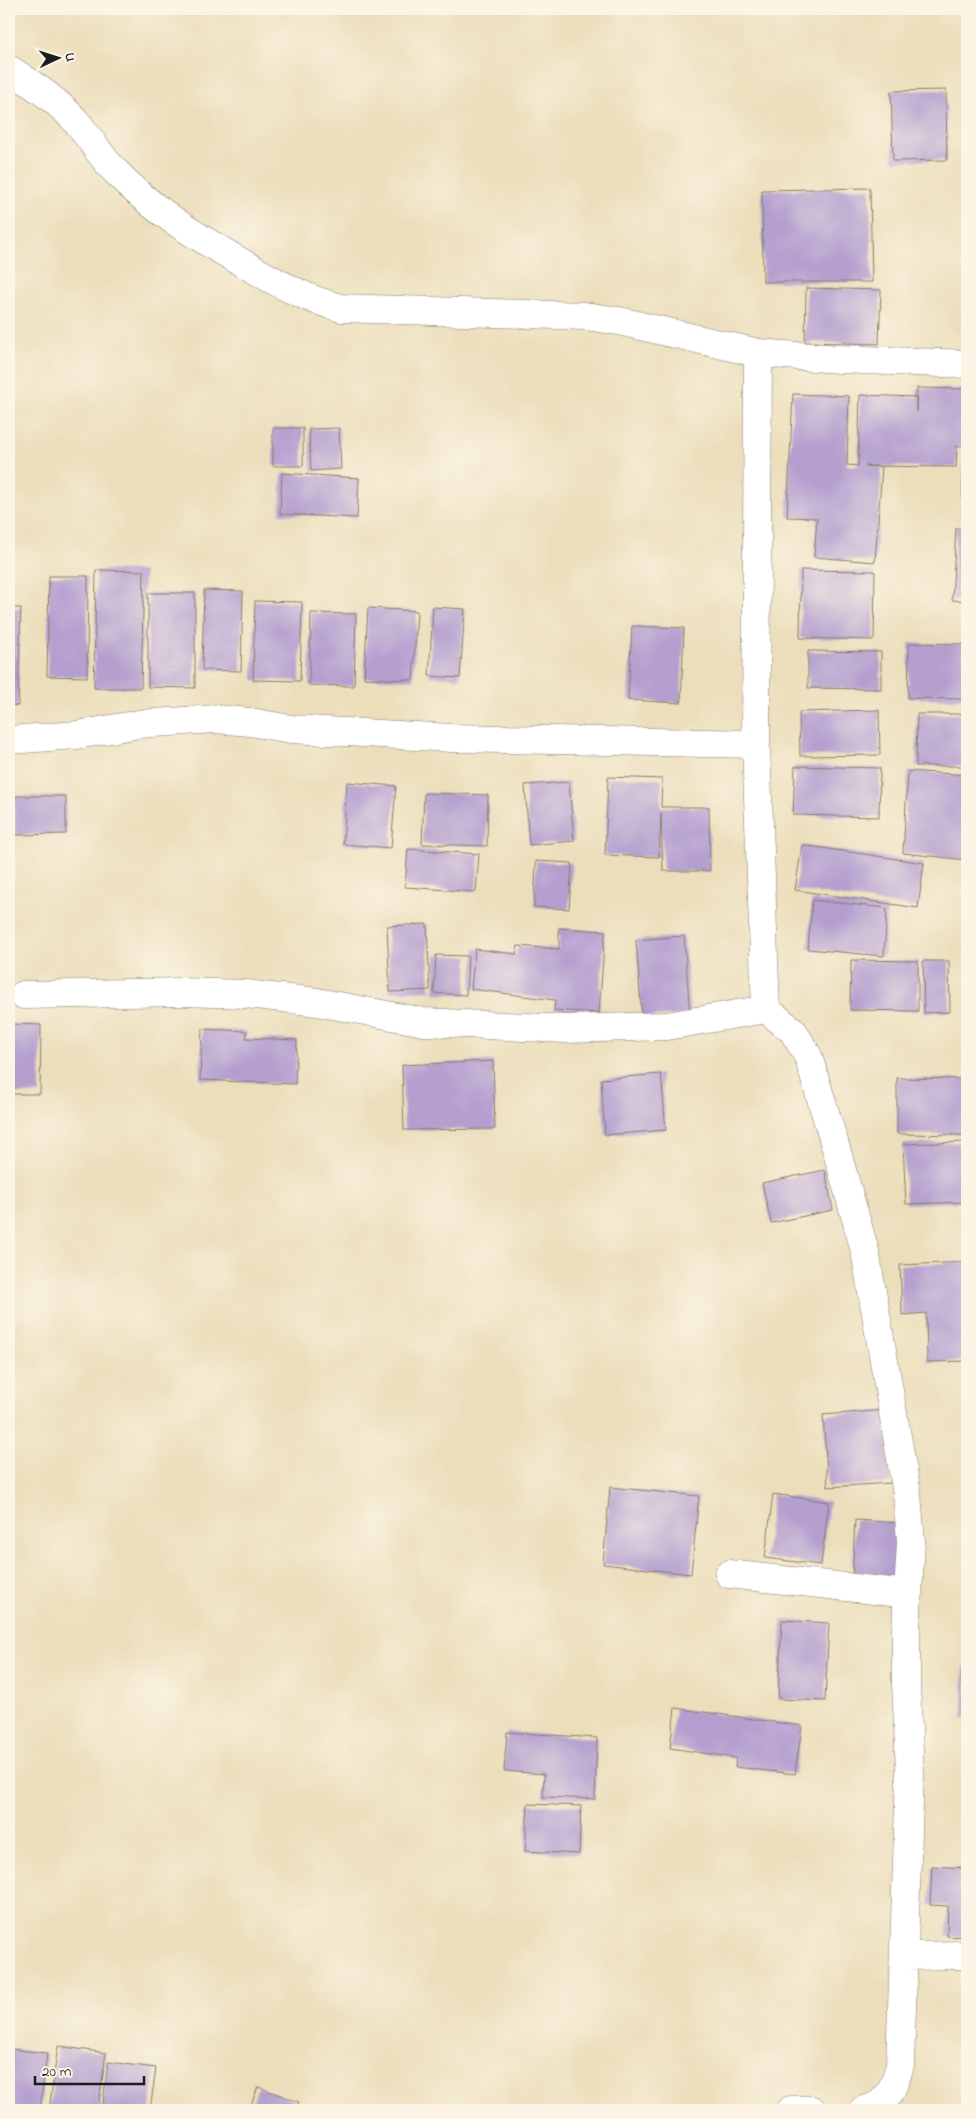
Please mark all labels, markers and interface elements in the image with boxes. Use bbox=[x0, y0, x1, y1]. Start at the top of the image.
north arrow bbox=[32, 32, 82, 82]
text: U bbox=[59, 52, 80, 62]
scale bar bbox=[35, 2054, 144, 2086]
text: 20 m bbox=[42, 2061, 72, 2083]

